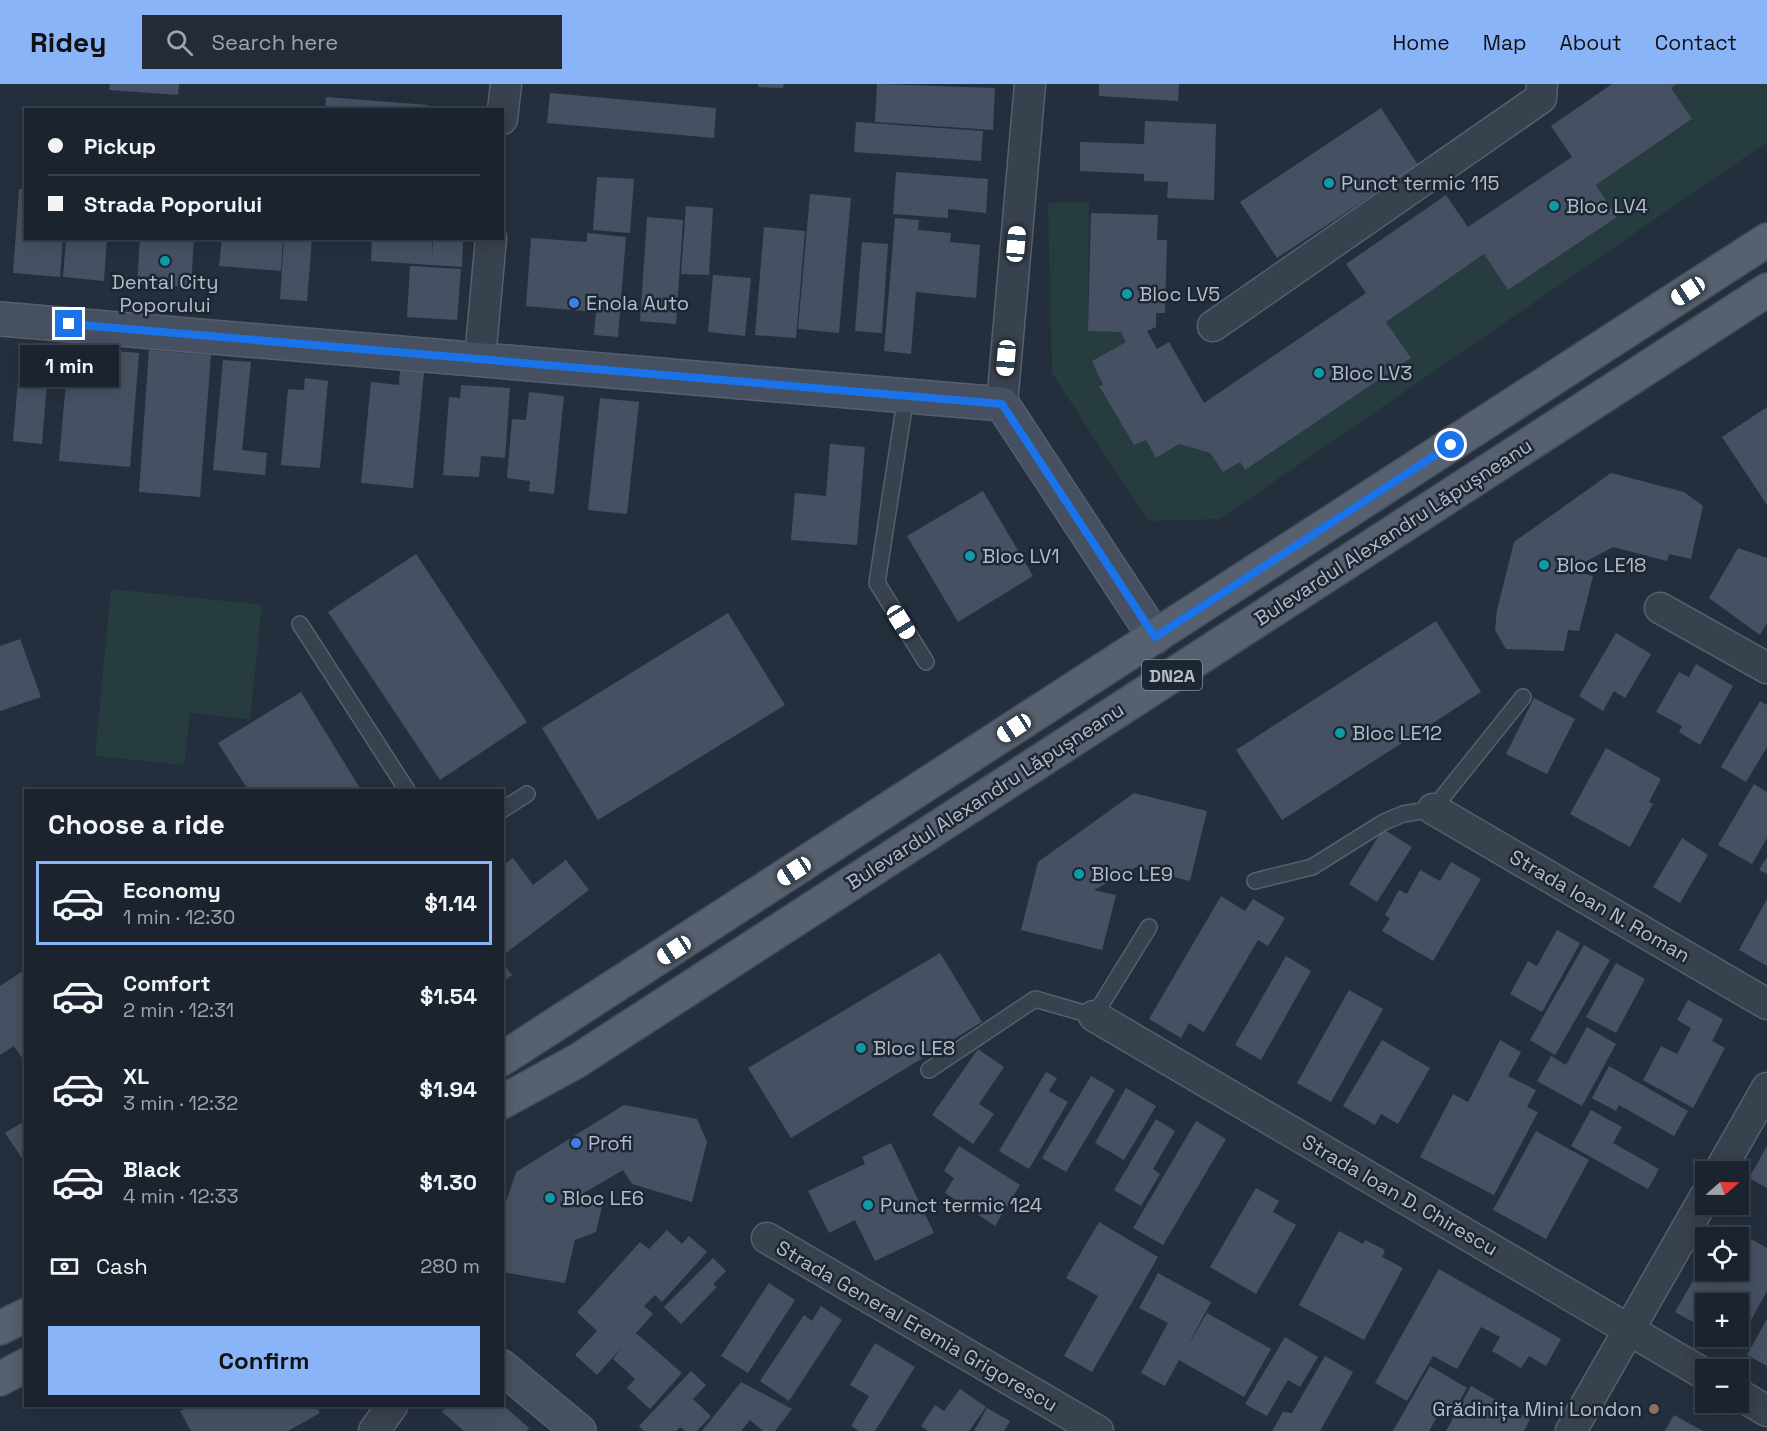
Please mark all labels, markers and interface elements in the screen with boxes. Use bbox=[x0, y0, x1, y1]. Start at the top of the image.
search box bbox=[142, 15, 562, 69]
text: Ridey bbox=[30, 24, 106, 60]
icon: search bbox=[163, 26, 196, 59]
text: Search here bbox=[211, 28, 338, 56]
text: Home bbox=[1392, 29, 1450, 56]
text: Map bbox=[1483, 29, 1527, 56]
text: About bbox=[1560, 29, 1622, 56]
text: Contact bbox=[1655, 29, 1737, 56]
text: Pickup bbox=[84, 132, 156, 160]
place label: Punct termic 115 bbox=[1341, 170, 1500, 196]
marker: Punct termic 115 bbox=[1322, 176, 1336, 190]
text: Strada Poporului bbox=[84, 190, 262, 218]
place label: Bloc LV4 bbox=[1566, 193, 1648, 219]
marker: Bloc LV4 bbox=[1547, 199, 1561, 213]
car bbox=[1005, 225, 1027, 263]
marker: Dental City Poporului bbox=[158, 254, 172, 268]
place label: Dental City Poporului bbox=[112, 269, 218, 318]
car bbox=[1668, 274, 1708, 308]
place label: Bloc LV5 bbox=[1139, 281, 1220, 307]
marker: Bloc LV5 bbox=[1120, 287, 1134, 301]
place label: Enola Auto bbox=[586, 290, 689, 316]
marker: Enola Auto bbox=[567, 296, 581, 310]
route end bbox=[55, 310, 82, 337]
car bbox=[995, 339, 1017, 377]
callout: 1 min bbox=[20, 345, 118, 387]
text: 1 min bbox=[45, 353, 94, 379]
place label: Bloc LV3 bbox=[1331, 360, 1412, 386]
marker: Bloc LV3 bbox=[1312, 366, 1326, 380]
route start bbox=[1437, 431, 1464, 458]
street label: Bulevardul Alexandru Lăpușneanu bbox=[1249, 432, 1537, 632]
place label: Bloc LV1 bbox=[982, 543, 1060, 569]
marker: Bloc LV1 bbox=[963, 549, 977, 563]
place label: Bloc LE18 bbox=[1556, 552, 1647, 578]
marker: Bloc LE18 bbox=[1537, 558, 1551, 572]
car bbox=[884, 602, 918, 642]
road number: DN2A bbox=[1142, 660, 1202, 690]
street label: Bulevardul Alexandru Lăpușneanu bbox=[841, 696, 1129, 896]
car bbox=[994, 711, 1034, 745]
place label: Bloc LE12 bbox=[1352, 720, 1442, 746]
marker: Bloc LE12 bbox=[1333, 726, 1347, 740]
text: Choose a ride bbox=[48, 807, 225, 842]
street label: Strada Ioan N. Roman bbox=[1505, 844, 1695, 968]
car bbox=[774, 854, 814, 888]
place label: Bloc LE9 bbox=[1091, 861, 1173, 887]
marker: Bloc LE9 bbox=[1072, 867, 1086, 881]
icon: car bbox=[51, 876, 105, 930]
text: Economy bbox=[123, 876, 221, 904]
text: $1.14 bbox=[424, 889, 477, 917]
text: 1 min · 12:30 bbox=[123, 904, 235, 930]
car bbox=[654, 933, 694, 967]
icon: car bbox=[51, 969, 105, 1023]
text: Comfort bbox=[123, 969, 211, 997]
text: $1.54 bbox=[420, 982, 477, 1010]
text: 2 min · 12:31 bbox=[123, 997, 234, 1023]
place label: Bloc LE8 bbox=[873, 1035, 955, 1061]
marker: Bloc LE8 bbox=[854, 1041, 868, 1055]
icon: car bbox=[51, 1062, 105, 1116]
text: XL bbox=[123, 1062, 149, 1090]
text: $1.94 bbox=[420, 1075, 477, 1103]
text: 3 min · 12:32 bbox=[123, 1090, 238, 1116]
street label: Strada Ioan D. Chirescu bbox=[1298, 1128, 1502, 1262]
place label: Profi bbox=[588, 1130, 632, 1156]
marker: Profi bbox=[569, 1136, 583, 1150]
icon: car bbox=[51, 1155, 105, 1209]
text: Black bbox=[123, 1155, 181, 1183]
north arrow bbox=[1695, 1161, 1749, 1215]
map controls bbox=[1695, 1161, 1749, 1413]
text: $1.30 bbox=[420, 1168, 477, 1196]
text: 4 min · 12:33 bbox=[123, 1183, 239, 1209]
place label: Bloc LE6 bbox=[562, 1185, 644, 1211]
marker: Bloc LE6 bbox=[543, 1191, 557, 1205]
place label: Punct termic 124 bbox=[880, 1192, 1042, 1218]
marker: Punct termic 124 bbox=[861, 1198, 875, 1212]
button: locate bbox=[1695, 1227, 1749, 1281]
street label: Strada General Eremia Grigorescu bbox=[772, 1235, 1062, 1417]
icon: cash bbox=[48, 1250, 81, 1283]
text: Cash bbox=[96, 1252, 148, 1280]
text: 280 m bbox=[420, 1253, 480, 1279]
button: + bbox=[1695, 1293, 1749, 1347]
button: Confirm bbox=[48, 1326, 480, 1395]
button: − bbox=[1695, 1359, 1749, 1413]
place label: Grădinița Mini London bbox=[1432, 1396, 1642, 1422]
marker: Grădinița Mini London bbox=[1647, 1402, 1661, 1416]

